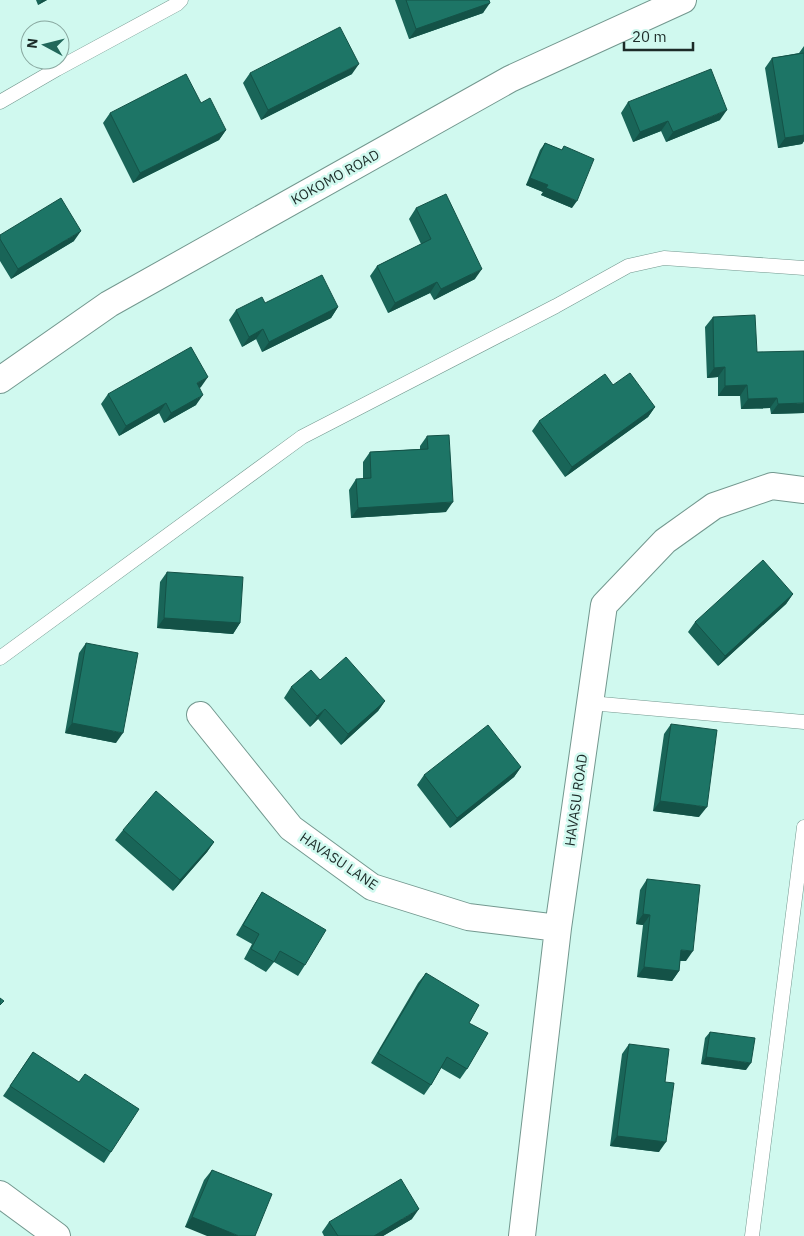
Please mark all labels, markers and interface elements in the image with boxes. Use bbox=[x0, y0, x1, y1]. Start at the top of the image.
north arrow bbox=[20, 20, 70, 70]
scale bar bbox=[624, 20, 693, 52]
text: 20 m bbox=[632, 27, 667, 46]
text: N bbox=[23, 37, 42, 50]
street label: KOKOMO ROAD bbox=[288, 145, 382, 209]
street label: HAVASU ROAD bbox=[561, 753, 591, 847]
street label: HAVASU LANE bbox=[296, 828, 382, 894]

